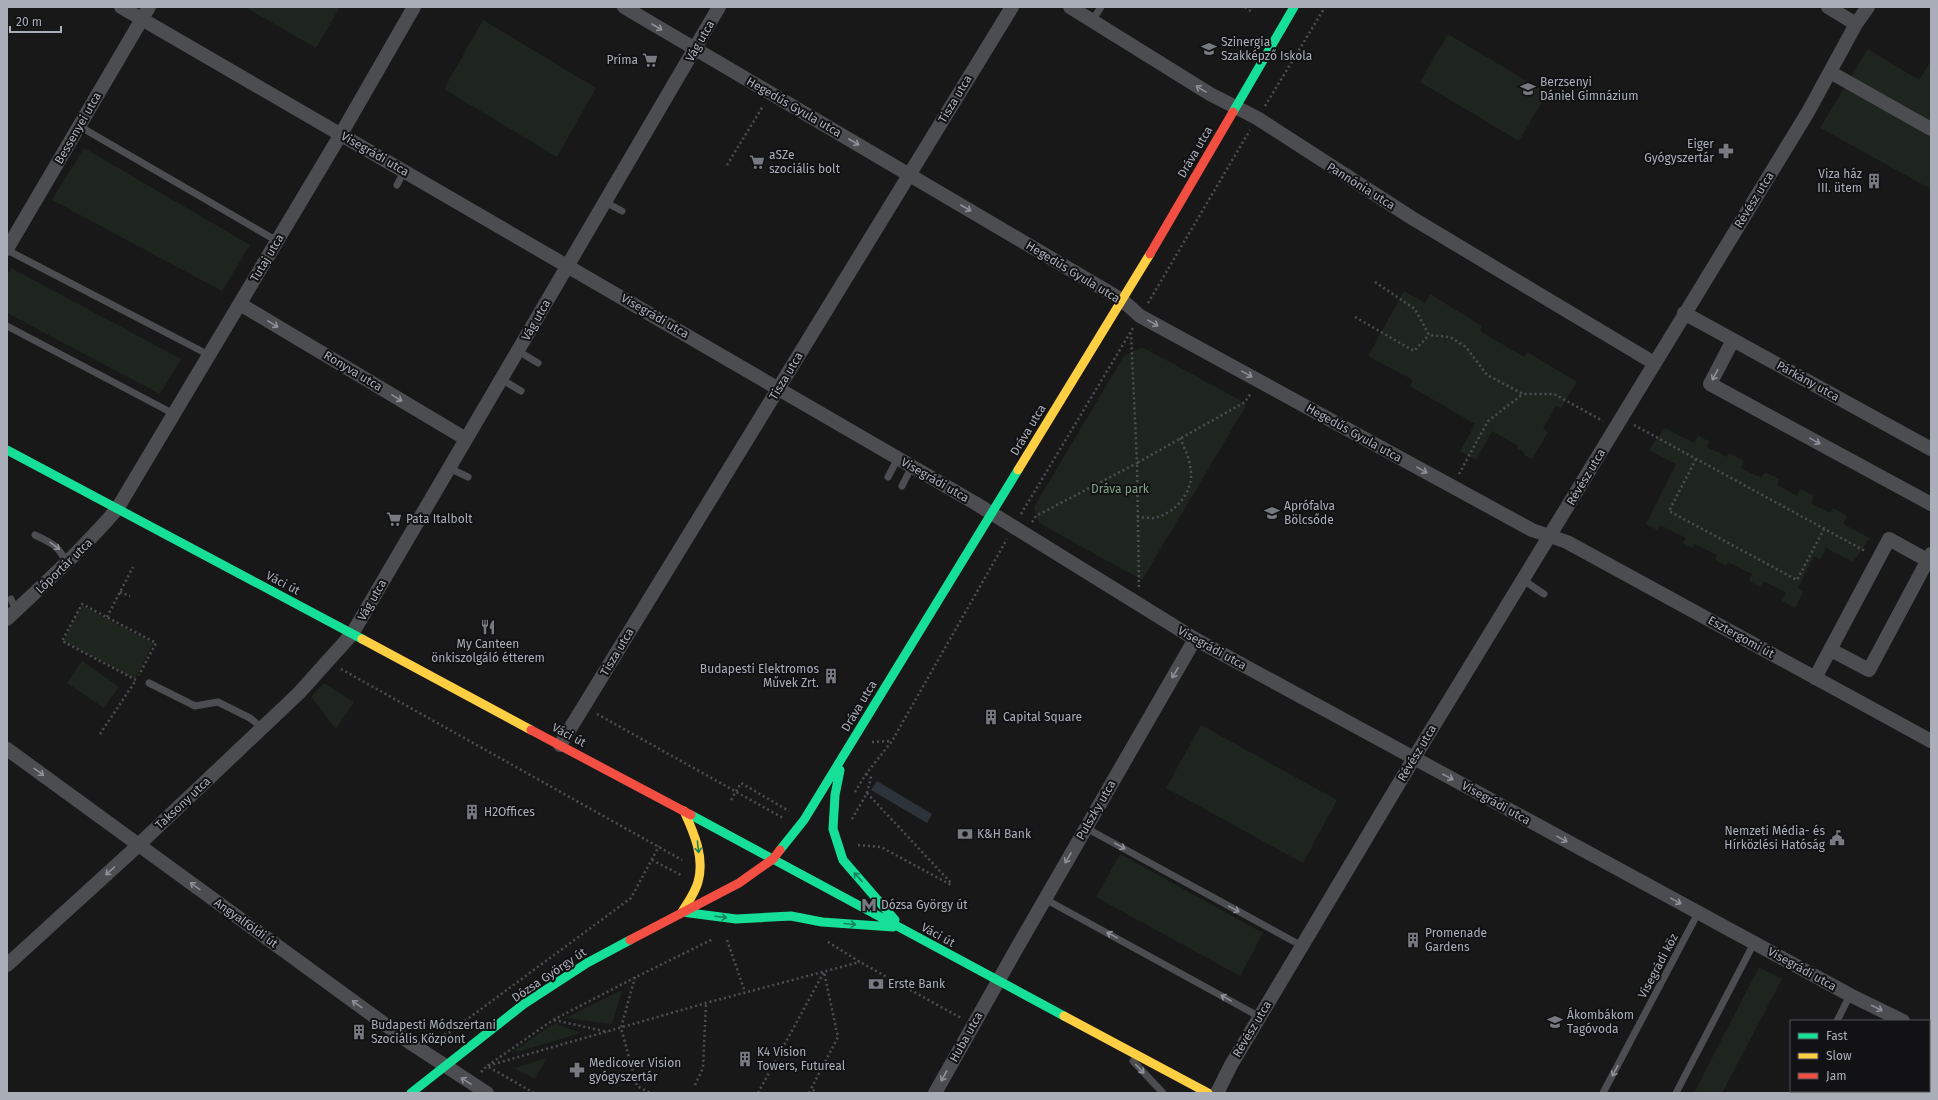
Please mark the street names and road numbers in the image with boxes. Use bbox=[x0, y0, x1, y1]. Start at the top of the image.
street label: Vág utca bbox=[683, 18, 717, 64]
street label: Tisza utca bbox=[935, 73, 975, 125]
street label: Hegedűs Gyula utca bbox=[744, 74, 844, 140]
street label: Bessenyei utca bbox=[52, 90, 104, 166]
street label: Dráva utca bbox=[1175, 124, 1215, 180]
street label: Visegrádi utca bbox=[339, 129, 411, 179]
street label: Pannónia utca bbox=[1325, 160, 1397, 212]
street label: Révész utca bbox=[1731, 169, 1777, 231]
street label: Tutaj utca bbox=[247, 232, 287, 284]
street label: Hegedűs Gyula utca bbox=[1023, 238, 1123, 306]
street label: Visegrádi utca bbox=[619, 291, 691, 341]
street label: Vág utca bbox=[519, 297, 553, 343]
street label: Ronyva utca bbox=[321, 348, 385, 394]
street label: Tisza utca bbox=[766, 350, 806, 402]
street label: Párkány utca bbox=[1774, 358, 1842, 404]
street label: Hegedűs Gyula utca bbox=[1304, 401, 1404, 465]
street label: Dráva utca bbox=[1007, 402, 1049, 458]
street label: Révész utca bbox=[1564, 446, 1608, 508]
street label: Visegrádi utca bbox=[899, 455, 971, 505]
street label: Lőportár utca bbox=[33, 535, 95, 597]
street label: Váci út bbox=[264, 568, 303, 598]
street label: Vág utca bbox=[355, 577, 389, 623]
street label: Esztergomi út bbox=[1705, 613, 1777, 661]
street label: Visegrádi utca bbox=[1175, 623, 1249, 673]
street label: Tisza utca bbox=[597, 626, 637, 678]
street label: Dráva utca bbox=[838, 678, 880, 734]
street label: Váci út bbox=[550, 720, 589, 750]
street label: Révész utca bbox=[1395, 722, 1439, 784]
street label: Taksony utca bbox=[153, 774, 213, 832]
street label: Pulszky utca bbox=[1073, 778, 1119, 842]
street label: Visegrádi utca bbox=[1459, 778, 1533, 828]
street label: Angyalföldi út bbox=[211, 895, 281, 951]
street label: Váci út bbox=[919, 920, 958, 950]
street label: Visegrádi köz bbox=[1635, 931, 1681, 1001]
street label: Visegrádi utca bbox=[1765, 944, 1839, 994]
street label: Dózsa György út bbox=[509, 945, 589, 1005]
street label: Révész utca bbox=[1230, 998, 1274, 1060]
street label: Huba utca bbox=[947, 1009, 985, 1065]

